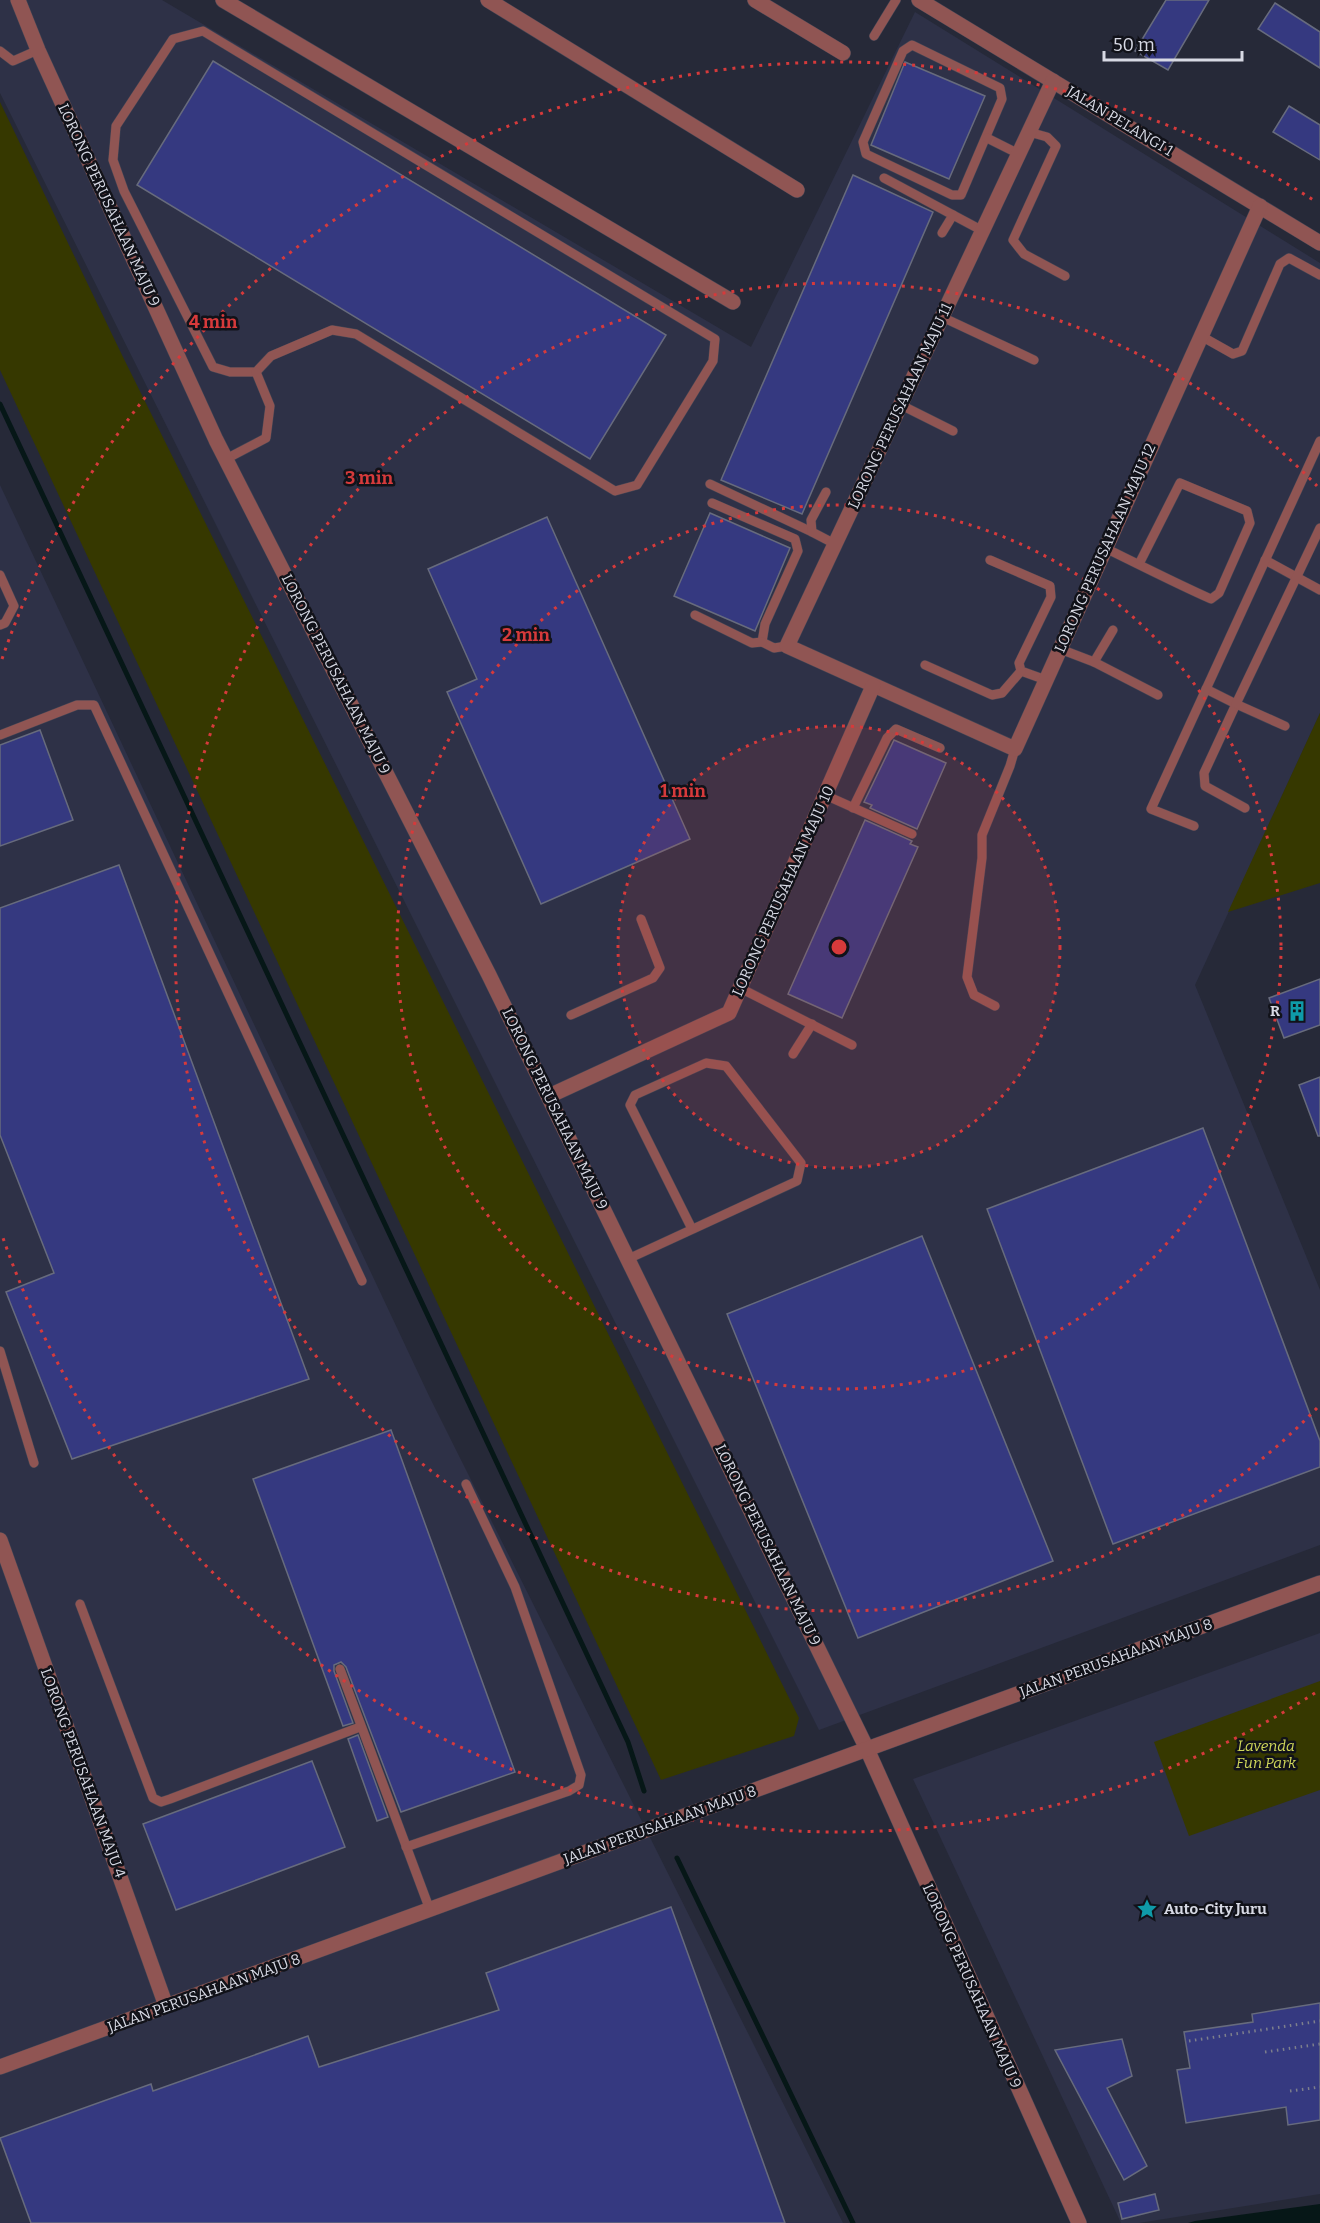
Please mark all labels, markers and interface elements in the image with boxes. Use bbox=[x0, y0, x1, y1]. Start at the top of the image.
scale bar bbox=[1104, 24, 1242, 62]
text: 50 m bbox=[1113, 34, 1155, 56]
street label: JALAN PELANGI 1 bbox=[1063, 82, 1176, 160]
street label: LORONG PERUSAHAAN MAJU 9 bbox=[54, 101, 164, 309]
street label: LORONG PERUSAHAAN MAJU 11 bbox=[844, 300, 956, 512]
text: 4 min bbox=[189, 311, 238, 333]
street label: LORONG PERUSAHAAN MAJU 12 bbox=[1051, 441, 1159, 655]
text: 3 min bbox=[345, 467, 393, 489]
street label: LORONG PERUSAHAAN MAJU 9 bbox=[278, 571, 394, 777]
text: 2 min bbox=[502, 624, 550, 646]
text: 1 min bbox=[660, 780, 706, 802]
street label: LORONG PERUSAHAAN MAJU 10 bbox=[728, 783, 838, 999]
centre of rings bbox=[829, 937, 849, 957]
building icon: R bbox=[1285, 999, 1309, 1023]
place label: R bbox=[1270, 1002, 1280, 1020]
street label: LORONG PERUSAHAAN MAJU 9 bbox=[498, 1005, 612, 1213]
street label: LORONG PERUSAHAAN MAJU 9 bbox=[711, 1441, 825, 1649]
street label: JALAN PERUSAHAAN MAJU 8 bbox=[1016, 1615, 1215, 1702]
street label: LORONG PERUSAHAAN MAJU 4 bbox=[37, 1666, 129, 1880]
park label: Lavenda Fun Park bbox=[1236, 1737, 1297, 1772]
street label: JALAN PERUSAHAAN MAJU 8 bbox=[560, 1782, 759, 1869]
street label: LORONG PERUSAHAAN MAJU 9 bbox=[919, 1881, 1025, 2091]
place icon: Auto-City Juru bbox=[1135, 1897, 1159, 1921]
place label: Auto-City Juru bbox=[1164, 1900, 1267, 1918]
street label: JALAN PERUSAHAAN MAJU 8 bbox=[104, 1950, 303, 2037]

